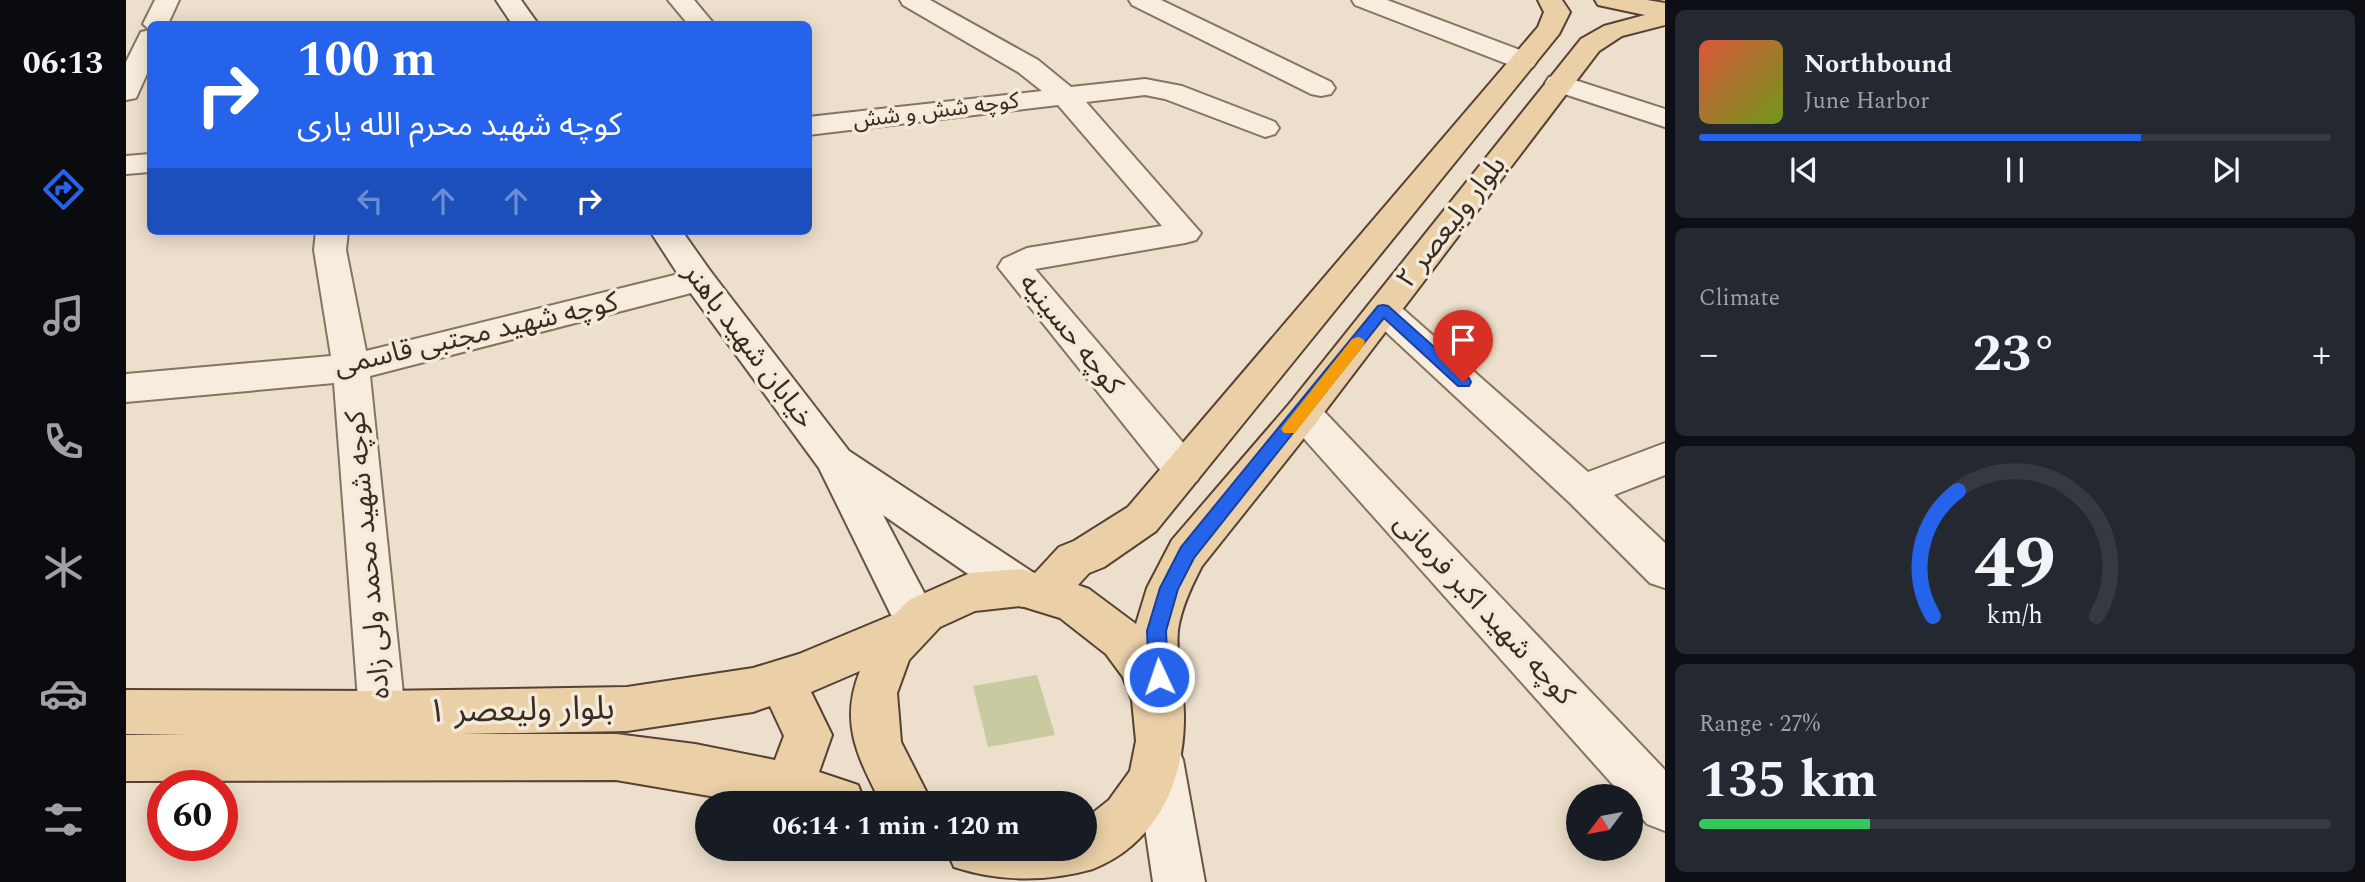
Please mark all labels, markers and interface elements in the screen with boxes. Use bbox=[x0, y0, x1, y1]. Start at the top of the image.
text: 100 m bbox=[297, 23, 436, 98]
text: 06:13 bbox=[23, 39, 103, 88]
text: Northbound bbox=[1804, 44, 1952, 84]
icon: right bbox=[182, 49, 273, 140]
street label: کوچه شش و شش bbox=[851, 83, 1022, 139]
text: June Harbor bbox=[1804, 84, 1929, 119]
text: کوچه شهید محرم الله یاری bbox=[297, 101, 622, 150]
street label: بلوار ولیعصر ۲ bbox=[1385, 146, 1517, 298]
icon: previous bbox=[1785, 151, 1823, 189]
icon: pause bbox=[1996, 151, 2034, 189]
icon: next bbox=[2207, 151, 2245, 189]
icon: directions bbox=[39, 165, 88, 214]
icon: left bbox=[351, 182, 389, 220]
icon: ahead bbox=[424, 182, 462, 220]
icon: ahead bbox=[497, 182, 535, 220]
icon: right bbox=[570, 182, 608, 220]
street label: خیابان شهید باهنر bbox=[672, 253, 826, 438]
street label: کوچه حسینیه bbox=[1008, 264, 1134, 405]
street label: کوچه شهید مجتبی قاسمی bbox=[330, 280, 623, 388]
text: Climate bbox=[1699, 281, 1780, 316]
icon: music bbox=[39, 291, 88, 340]
pin bbox=[1433, 310, 1493, 382]
text: 23° bbox=[1973, 315, 2057, 394]
icon: arrive bbox=[1444, 321, 1482, 359]
text: − bbox=[1699, 326, 1718, 384]
text: + bbox=[2312, 326, 2331, 384]
street label: کوچه شهید محمد ولی زاده bbox=[334, 409, 402, 701]
icon: phone bbox=[39, 417, 88, 466]
street label: کوچه شهید اکبر فرمانی bbox=[1383, 503, 1585, 715]
text: 49 bbox=[1974, 509, 2056, 620]
icon: climate bbox=[39, 543, 88, 592]
text: km/h bbox=[1987, 597, 2043, 635]
position arrow bbox=[1122, 640, 1196, 714]
icon: car bbox=[39, 669, 88, 718]
street label: بلوار ولیعصر ۱ bbox=[427, 683, 615, 737]
text: Range · 27% bbox=[1699, 707, 1820, 742]
text: 135 km bbox=[1699, 741, 1878, 820]
speed limit sign: 60 bbox=[147, 770, 238, 861]
north arrow bbox=[1566, 784, 1643, 861]
map controls bbox=[1566, 784, 1643, 861]
icon: filters bbox=[39, 795, 88, 844]
text: 06:14 · 1 min · 120 m bbox=[772, 806, 1020, 846]

